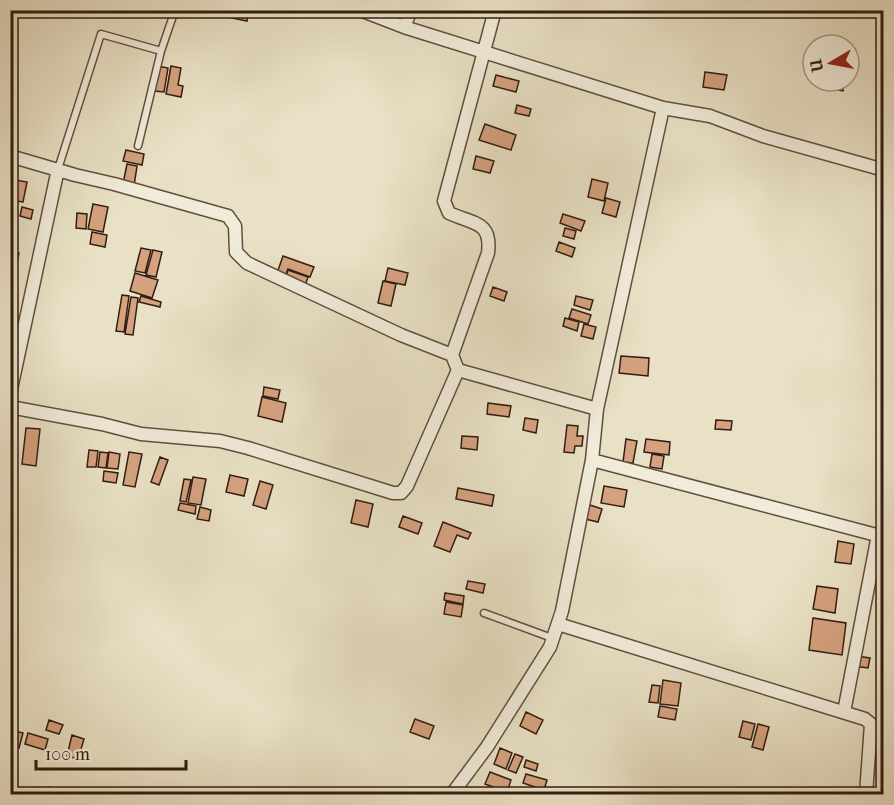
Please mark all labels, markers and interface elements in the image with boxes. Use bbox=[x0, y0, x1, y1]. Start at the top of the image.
north arrow bbox=[801, 33, 861, 93]
text: U bbox=[806, 57, 827, 74]
scale bar bbox=[36, 733, 186, 771]
text: 100 m bbox=[45, 744, 90, 765]

